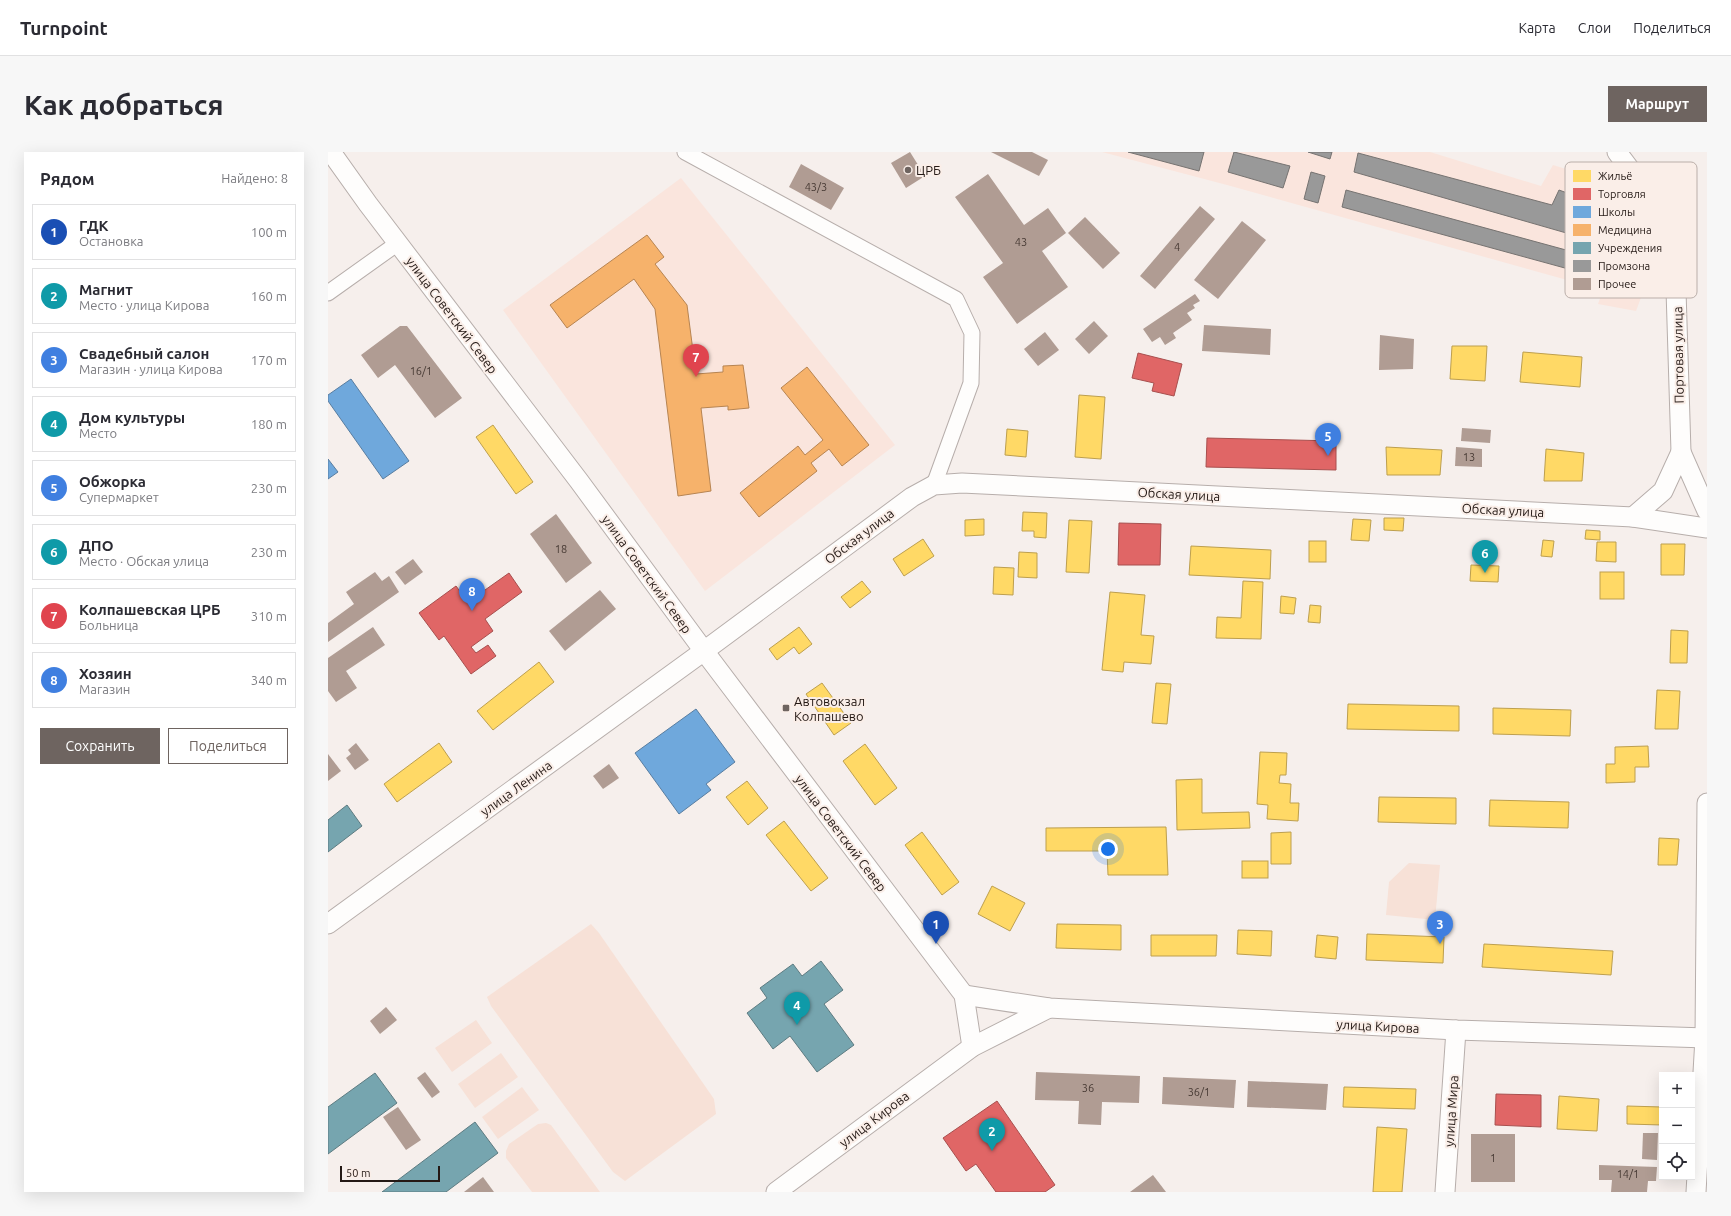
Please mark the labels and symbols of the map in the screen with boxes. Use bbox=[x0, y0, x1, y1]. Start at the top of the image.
legend bbox=[1565, 162, 1697, 298]
place label: ЦРБ bbox=[916, 163, 941, 177]
marker: ЦРБ bbox=[903, 165, 913, 175]
text: Жильё bbox=[1598, 170, 1632, 182]
house number: 43/3 bbox=[805, 181, 827, 193]
text: Торговля bbox=[1598, 188, 1646, 200]
text: Школы bbox=[1598, 206, 1635, 218]
text: Медицина bbox=[1598, 224, 1652, 236]
house number: 43 bbox=[1015, 236, 1027, 248]
house number: 4 bbox=[1174, 241, 1180, 253]
text: Учреждения bbox=[1598, 242, 1662, 254]
street label: улица Советский Север bbox=[404, 254, 500, 376]
text: Промзона bbox=[1598, 260, 1650, 272]
text: Прочее bbox=[1598, 278, 1636, 290]
street label: Портовая улица bbox=[1670, 306, 1686, 404]
pin: 7 bbox=[683, 344, 709, 377]
house number: 16/1 bbox=[410, 365, 432, 377]
pin: 5 bbox=[1315, 423, 1341, 456]
house number: 13 bbox=[1463, 451, 1475, 463]
street label: Обская улица bbox=[1137, 485, 1221, 503]
street label: Обская улица bbox=[1461, 501, 1545, 519]
street label: Обская улица bbox=[822, 506, 896, 566]
street label: улица Советский Север bbox=[599, 512, 695, 636]
pin: 6 bbox=[1472, 540, 1498, 573]
house number: 18 bbox=[555, 543, 567, 555]
pin: 8 bbox=[459, 578, 485, 611]
place label: Автовокзал Колпашево bbox=[794, 694, 865, 723]
marker: Автовокзал Колпашево bbox=[781, 703, 791, 713]
street label: улица Ленина bbox=[478, 758, 554, 818]
street label: улица Советский Север bbox=[793, 772, 889, 894]
your location bbox=[1098, 839, 1118, 859]
pin: 1 bbox=[923, 911, 949, 944]
pin: 3 bbox=[1427, 911, 1453, 944]
pin: 4 bbox=[784, 992, 810, 1025]
street label: улица Кирова bbox=[1336, 1017, 1420, 1035]
street label: улица Мира bbox=[1442, 1075, 1460, 1147]
house number: 36 bbox=[1082, 1082, 1094, 1094]
house number: 36/1 bbox=[1188, 1086, 1210, 1098]
street label: улица Кирова bbox=[837, 1088, 911, 1150]
pin: 2 bbox=[979, 1118, 1005, 1151]
house number: 1 bbox=[1490, 1152, 1496, 1164]
scale bar bbox=[340, 1164, 440, 1183]
house number: 14/1 bbox=[1617, 1168, 1639, 1180]

